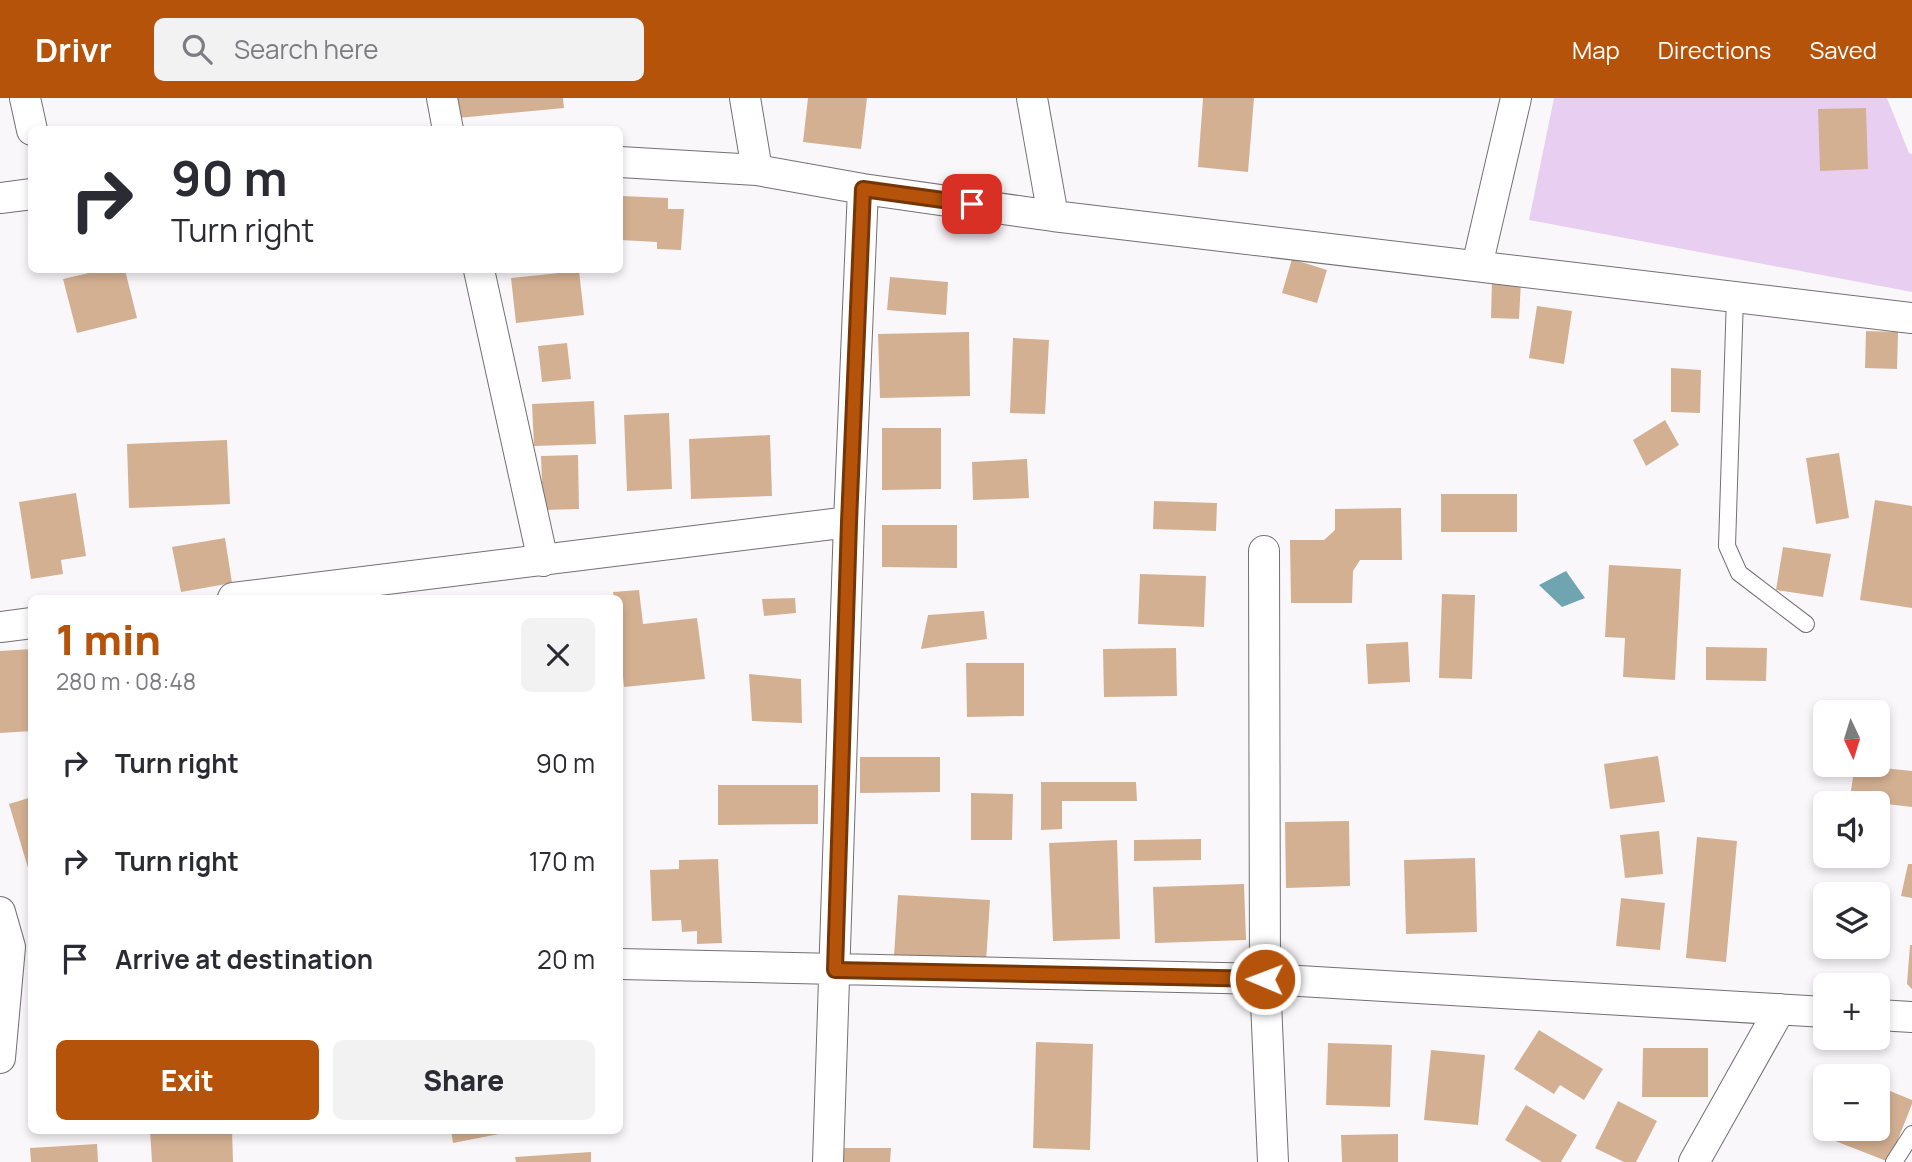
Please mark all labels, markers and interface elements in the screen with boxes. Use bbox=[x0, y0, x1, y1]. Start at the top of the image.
search box bbox=[154, 18, 644, 81]
text: Drivr bbox=[35, 27, 112, 72]
icon: search bbox=[178, 30, 216, 68]
text: Search here bbox=[234, 31, 378, 67]
text: Map bbox=[1572, 33, 1620, 66]
text: Directions bbox=[1658, 33, 1771, 66]
text: Saved bbox=[1809, 33, 1877, 66]
text: 90 m bbox=[171, 144, 288, 211]
icon: right bbox=[56, 154, 147, 245]
pin bbox=[942, 174, 1002, 234]
icon: arrive bbox=[953, 185, 991, 223]
text: Turn right bbox=[171, 208, 314, 252]
text: 1 min bbox=[56, 610, 161, 668]
button: close bbox=[521, 618, 595, 692]
text: 280 m · 08:48 bbox=[56, 665, 196, 697]
north arrow bbox=[1813, 700, 1890, 777]
map controls bbox=[1813, 700, 1890, 1141]
icon: right bbox=[56, 744, 94, 782]
text: Turn right bbox=[115, 745, 239, 781]
text: 90 m bbox=[536, 745, 595, 781]
button: sound bbox=[1813, 791, 1890, 868]
icon: right bbox=[56, 842, 94, 880]
text: Turn right bbox=[115, 843, 239, 879]
text: 170 m bbox=[529, 843, 595, 879]
button: layers bbox=[1813, 882, 1890, 959]
icon: arrive bbox=[56, 940, 94, 978]
text: Arrive at destination bbox=[115, 941, 373, 977]
text: 20 m bbox=[537, 941, 595, 977]
position arrow bbox=[1228, 942, 1302, 1016]
button: + bbox=[1813, 973, 1890, 1050]
button: Exit bbox=[56, 1040, 319, 1120]
button: Share bbox=[333, 1040, 595, 1120]
button: − bbox=[1813, 1064, 1890, 1141]

